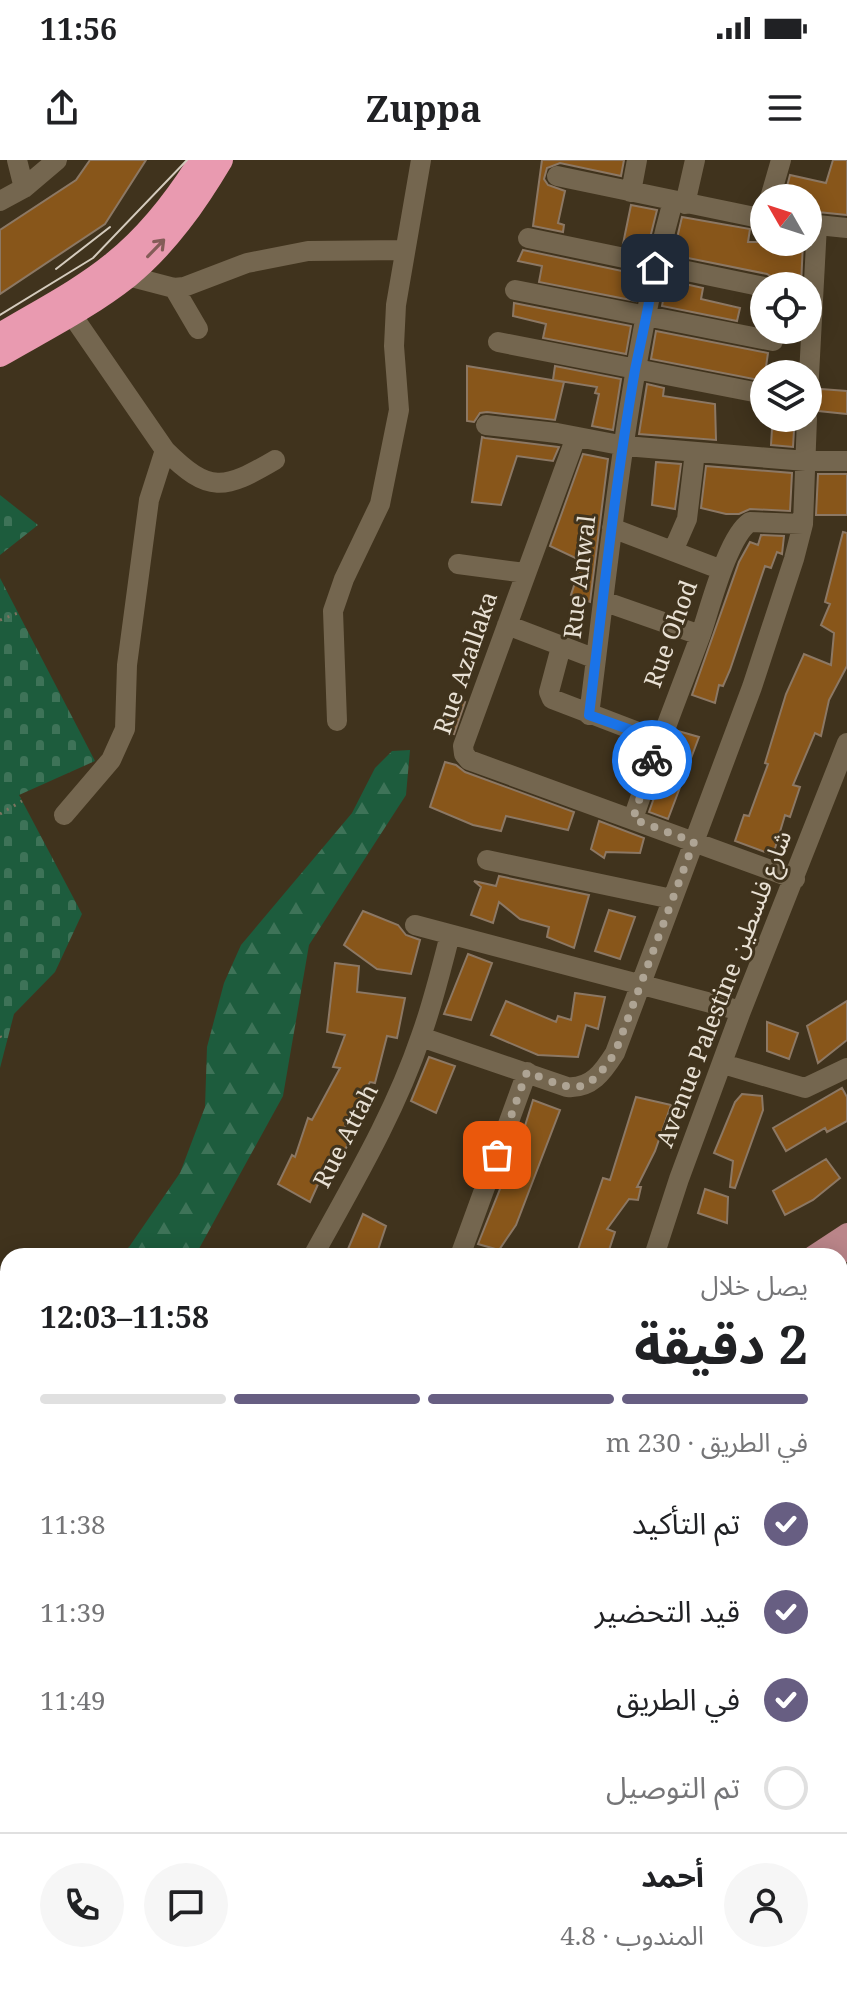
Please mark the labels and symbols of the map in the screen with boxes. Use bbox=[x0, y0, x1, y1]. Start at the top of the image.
north arrow bbox=[750, 184, 822, 256]
pin bbox=[621, 234, 689, 302]
one-way arrow bbox=[147, 238, 166, 258]
street label: Rue Anwal bbox=[555, 513, 603, 640]
street label: Rue Ohod bbox=[635, 575, 704, 692]
street label: Rue Azallaka bbox=[425, 587, 504, 738]
courier bbox=[612, 720, 692, 800]
street label: Avenue Palestine شارع فلسطين bbox=[647, 825, 800, 1152]
street label: Rue Attah bbox=[304, 1078, 385, 1193]
pin bbox=[463, 1121, 531, 1189]

